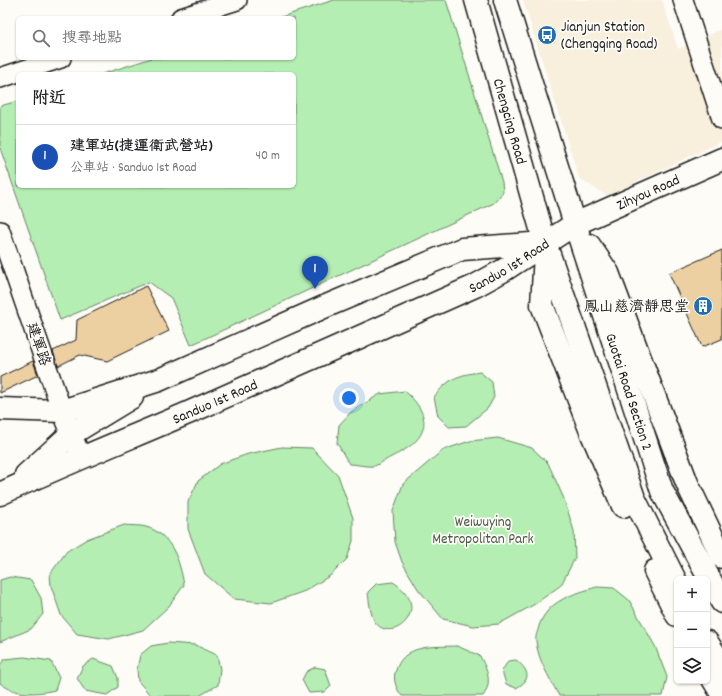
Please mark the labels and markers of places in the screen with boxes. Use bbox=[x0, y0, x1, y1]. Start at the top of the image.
place label: Jianjun Station (Chengqing Road) bbox=[561, 17, 657, 56]
bus stop icon: Jianjun Station (Chengqing Road) bbox=[536, 24, 558, 46]
pin: 1 bbox=[302, 256, 328, 289]
building icon: 鳳山慈濟靜思堂 bbox=[692, 295, 714, 317]
place label: 鳳山慈濟靜思堂 bbox=[584, 297, 689, 319]

